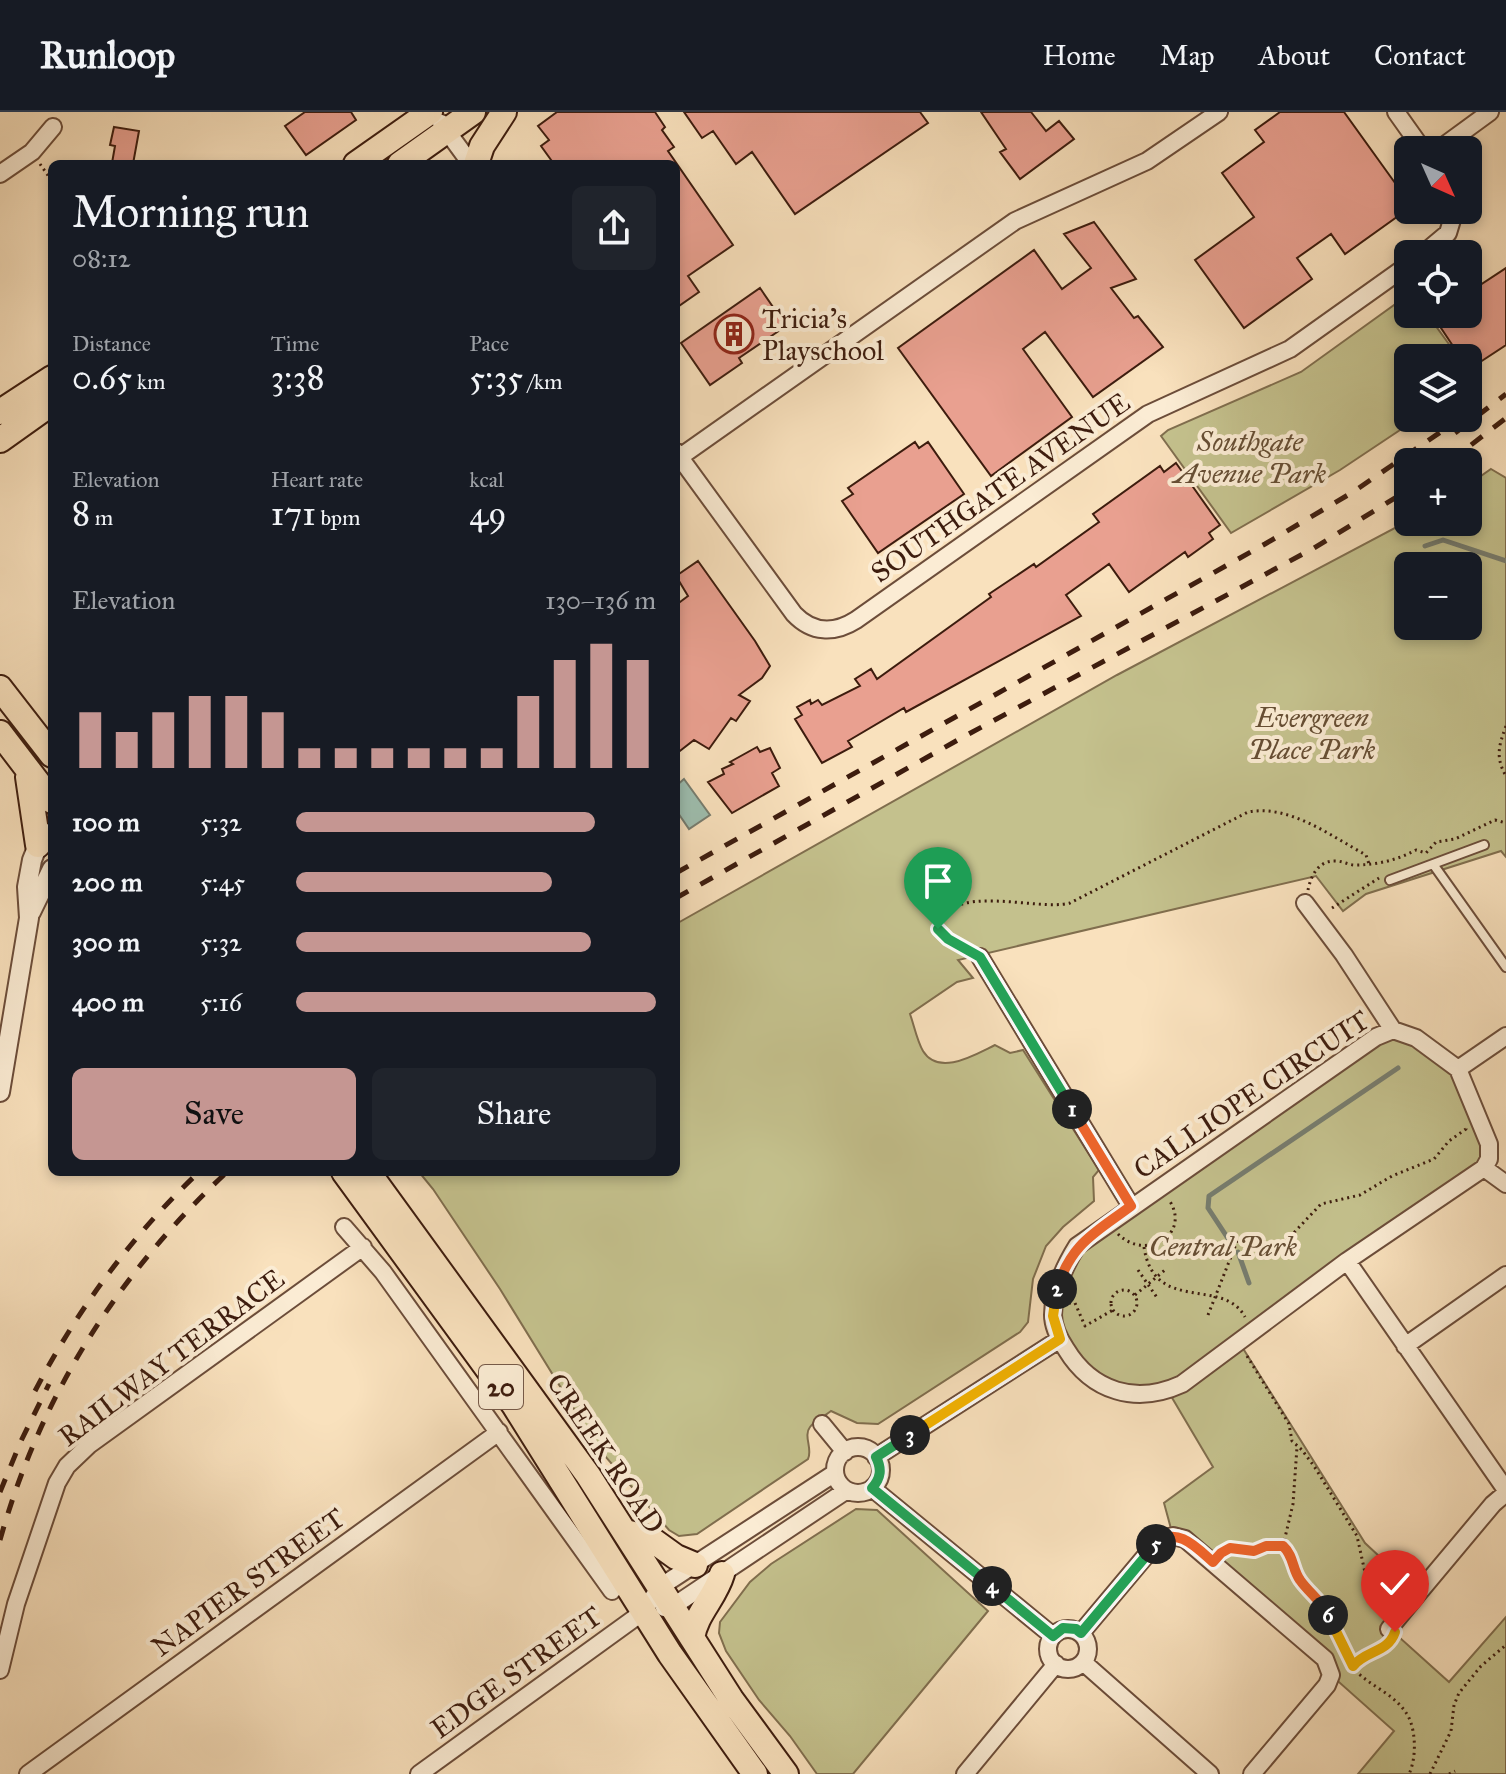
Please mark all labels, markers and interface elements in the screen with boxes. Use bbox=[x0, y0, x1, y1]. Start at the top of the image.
text: Runloop bbox=[40, 32, 175, 78]
text: Home bbox=[1043, 38, 1116, 73]
text: Map bbox=[1160, 38, 1214, 73]
text: About bbox=[1258, 38, 1330, 73]
text: Contact bbox=[1374, 38, 1466, 73]
north arrow bbox=[1394, 136, 1482, 224]
map controls bbox=[1394, 136, 1482, 640]
text: Morning run bbox=[72, 185, 309, 239]
button: share bbox=[572, 186, 656, 270]
button: locate bbox=[1394, 240, 1482, 328]
text: 08:12 bbox=[72, 242, 131, 274]
place label: Tricia's Playschool bbox=[762, 301, 884, 368]
building icon: Tricia's Playschool bbox=[713, 313, 755, 355]
text: Distance bbox=[72, 330, 151, 357]
text: Time bbox=[271, 330, 319, 357]
text: Pace bbox=[469, 330, 509, 357]
button: layers bbox=[1394, 344, 1482, 432]
text: 0.65 bbox=[72, 357, 132, 398]
text: 3:38 bbox=[271, 357, 325, 398]
text: 5:35 bbox=[469, 357, 523, 398]
text: km bbox=[132, 368, 166, 395]
text: /km bbox=[523, 368, 562, 395]
street label: SOUTHGATE AVENUE bbox=[864, 385, 1137, 590]
park label: Southgate Avenue Park bbox=[1171, 424, 1327, 491]
button: + bbox=[1394, 448, 1482, 536]
text: Elevation bbox=[72, 466, 159, 493]
text: Heart rate bbox=[271, 466, 363, 493]
text: kcal bbox=[469, 466, 504, 493]
text: 8 bbox=[72, 493, 90, 534]
text: 171 bbox=[271, 493, 316, 534]
text: 49 bbox=[469, 493, 507, 534]
text: m bbox=[90, 504, 113, 531]
text: bpm bbox=[316, 504, 361, 531]
button: − bbox=[1394, 552, 1482, 640]
text: Elevation bbox=[72, 584, 175, 616]
text: 130–136 m bbox=[545, 584, 656, 616]
park label: Evergreen Place Park bbox=[1249, 700, 1376, 767]
text: 100 m bbox=[72, 806, 140, 838]
text: 5:32 bbox=[200, 806, 242, 838]
pin bbox=[904, 847, 972, 929]
icon: arrive bbox=[916, 859, 960, 903]
text: 200 m bbox=[72, 866, 143, 898]
text: 5:45 bbox=[200, 866, 245, 898]
text: 300 m bbox=[72, 926, 140, 958]
text: 5:32 bbox=[200, 926, 242, 958]
text: 400 m bbox=[72, 986, 144, 1018]
text: 5:16 bbox=[200, 986, 242, 1018]
street label: CALLIOPE CIRCUIT bbox=[1127, 1003, 1376, 1186]
button: Save bbox=[72, 1068, 356, 1160]
button: Share bbox=[372, 1068, 656, 1160]
pin: 1 bbox=[1052, 1089, 1092, 1129]
text: 1 bbox=[1068, 1095, 1076, 1122]
park label: Central Park bbox=[1149, 1229, 1298, 1264]
street label: RAILWAY TERRACE bbox=[51, 1261, 291, 1454]
pin: 2 bbox=[1037, 1269, 1077, 1309]
text: 2 bbox=[1052, 1275, 1062, 1302]
road number: 20 bbox=[479, 1365, 523, 1409]
street label: CREEK ROAD bbox=[539, 1366, 672, 1540]
pin: 3 bbox=[890, 1415, 930, 1455]
text: 3 bbox=[906, 1421, 914, 1448]
street label: NAPIER STREET bbox=[145, 1500, 352, 1664]
pin: 5 bbox=[1136, 1524, 1176, 1564]
text: 5 bbox=[1151, 1530, 1161, 1557]
pin bbox=[1361, 1550, 1429, 1632]
icon: check bbox=[1373, 1562, 1417, 1606]
pin: 4 bbox=[972, 1566, 1012, 1606]
text: 4 bbox=[986, 1572, 998, 1599]
pin: 6 bbox=[1308, 1595, 1348, 1635]
street label: EDGE STREET bbox=[424, 1599, 609, 1746]
text: 6 bbox=[1322, 1601, 1334, 1628]

